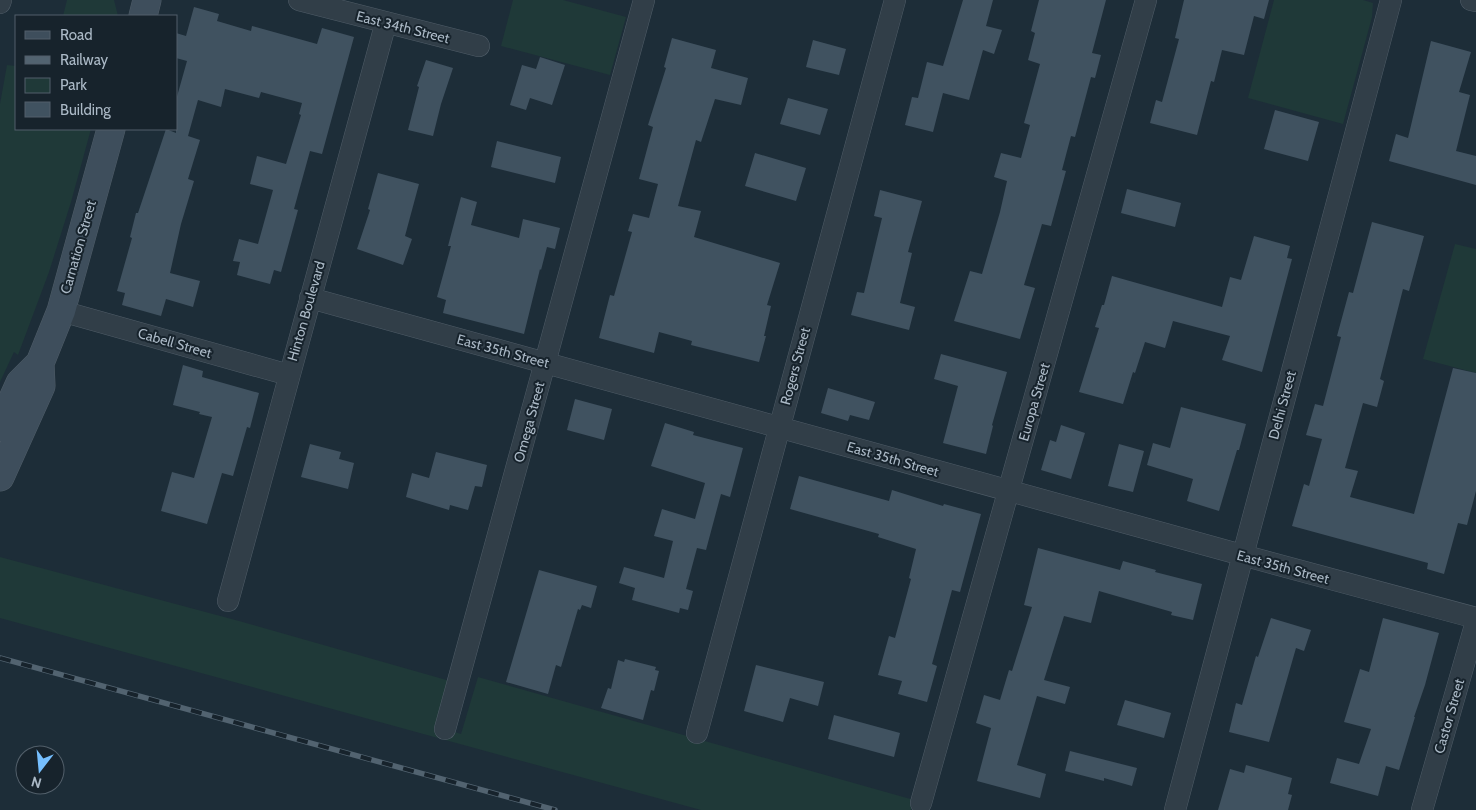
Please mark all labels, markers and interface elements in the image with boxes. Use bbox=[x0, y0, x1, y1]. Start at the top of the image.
street label: East 34th Street bbox=[355, 7, 452, 47]
legend bbox=[15, 15, 178, 130]
text: Road bbox=[60, 26, 93, 44]
text: Railway bbox=[60, 51, 109, 69]
text: Park bbox=[60, 76, 87, 94]
text: Building bbox=[60, 101, 111, 119]
street label: Carnation Street bbox=[56, 198, 100, 296]
street label: Hinton Boulevard bbox=[283, 259, 329, 363]
street label: Cabell Street bbox=[136, 324, 214, 362]
street label: Rogers Street bbox=[776, 325, 814, 407]
street label: East 35th Street bbox=[455, 330, 551, 372]
street label: Europa Street bbox=[1014, 361, 1054, 443]
street label: Delhi Street bbox=[1264, 368, 1300, 441]
street label: Omega Street bbox=[510, 379, 549, 464]
street label: East 35th Street bbox=[845, 437, 941, 481]
street label: East 35th Street bbox=[1235, 546, 1331, 588]
street label: Castor Street bbox=[1430, 676, 1468, 756]
north arrow bbox=[15, 745, 65, 795]
text: N bbox=[29, 772, 44, 793]

